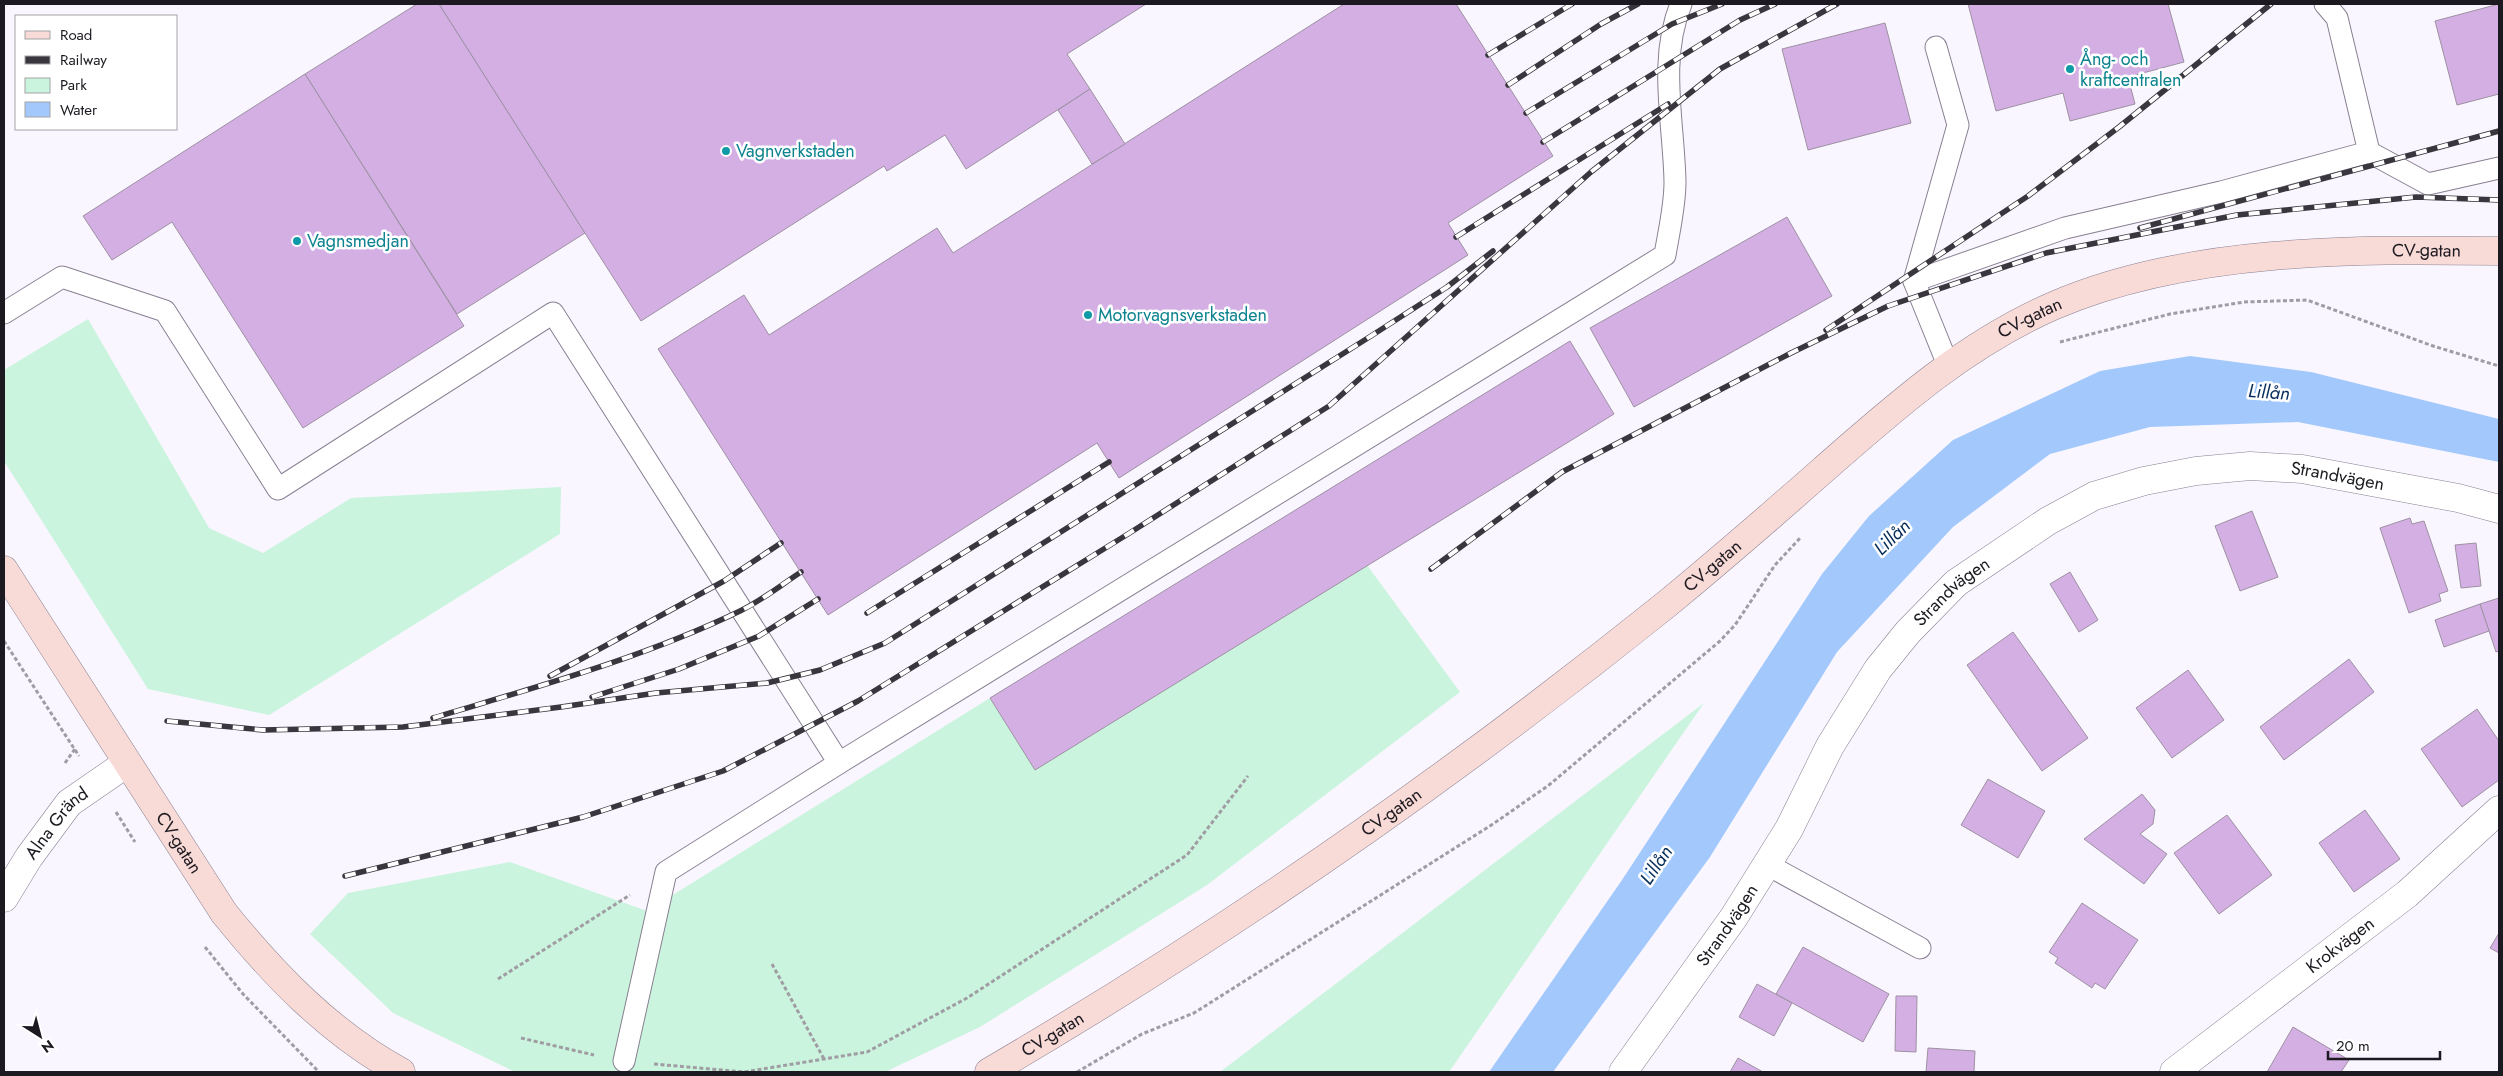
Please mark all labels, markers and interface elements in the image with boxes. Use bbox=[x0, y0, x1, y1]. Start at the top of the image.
legend bbox=[15, 15, 178, 130]
text: Road bbox=[60, 24, 92, 46]
place label: Ång- och kraftcentralen bbox=[2080, 46, 2182, 93]
text: Railway bbox=[60, 49, 107, 71]
marker: Ång- och kraftcentralen bbox=[2064, 63, 2076, 75]
text: Park bbox=[60, 74, 87, 96]
text: Water bbox=[60, 99, 98, 121]
place label: Vagnverkstaden bbox=[736, 138, 855, 164]
marker: Vagnverkstaden bbox=[720, 145, 732, 157]
place label: Vagnsmedjan bbox=[307, 228, 409, 254]
marker: Vagnsmedjan bbox=[291, 235, 303, 247]
street label: CV-gatan bbox=[2392, 237, 2461, 264]
street label: CV-gatan bbox=[1993, 291, 2066, 345]
place label: Motorvagnsverkstaden bbox=[1098, 302, 1267, 328]
marker: Motorvagnsverkstaden bbox=[1082, 309, 1094, 321]
water label: Lillån bbox=[2247, 377, 2291, 407]
street label: Strandvägen bbox=[2290, 455, 2386, 497]
water label: Lillån bbox=[1868, 513, 1916, 561]
street label: CV-gatan bbox=[1678, 533, 1747, 598]
street label: Strandvägen bbox=[1907, 551, 1995, 632]
street label: Alna Gränd bbox=[18, 780, 94, 865]
street label: CV-gatan bbox=[1356, 782, 1427, 843]
street label: CV-gatan bbox=[149, 807, 209, 879]
water label: Lillån bbox=[1633, 840, 1679, 890]
street label: Strandvägen bbox=[1690, 879, 1764, 972]
street label: Krokvägen bbox=[2300, 911, 2380, 980]
street label: CV-gatan bbox=[1016, 1005, 1089, 1063]
north arrow bbox=[15, 1011, 65, 1061]
scale bar bbox=[2328, 1028, 2440, 1060]
text: N bbox=[37, 1035, 58, 1058]
text: 20 m bbox=[2336, 1035, 2370, 1057]

